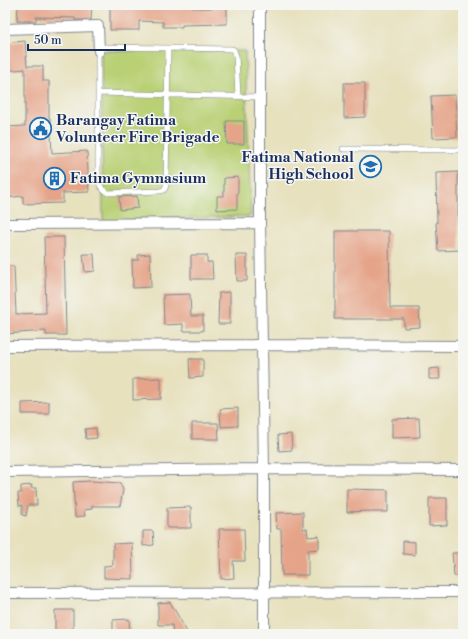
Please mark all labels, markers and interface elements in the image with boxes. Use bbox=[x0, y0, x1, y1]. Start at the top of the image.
scale bar bbox=[28, 26, 125, 52]
text: 50 m bbox=[34, 33, 62, 48]
place label: Barangay Fatima Volunteer Fire Brigade bbox=[55, 111, 219, 147]
public building icon: Barangay Fatima Volunteer Fire Brigade bbox=[28, 116, 54, 142]
place label: Fatima National High School bbox=[241, 148, 354, 184]
school or university icon: Fatima National High School bbox=[357, 153, 383, 179]
building icon: Fatima Gymnasium bbox=[42, 165, 68, 191]
place label: Fatima Gymnasium bbox=[70, 169, 206, 188]

